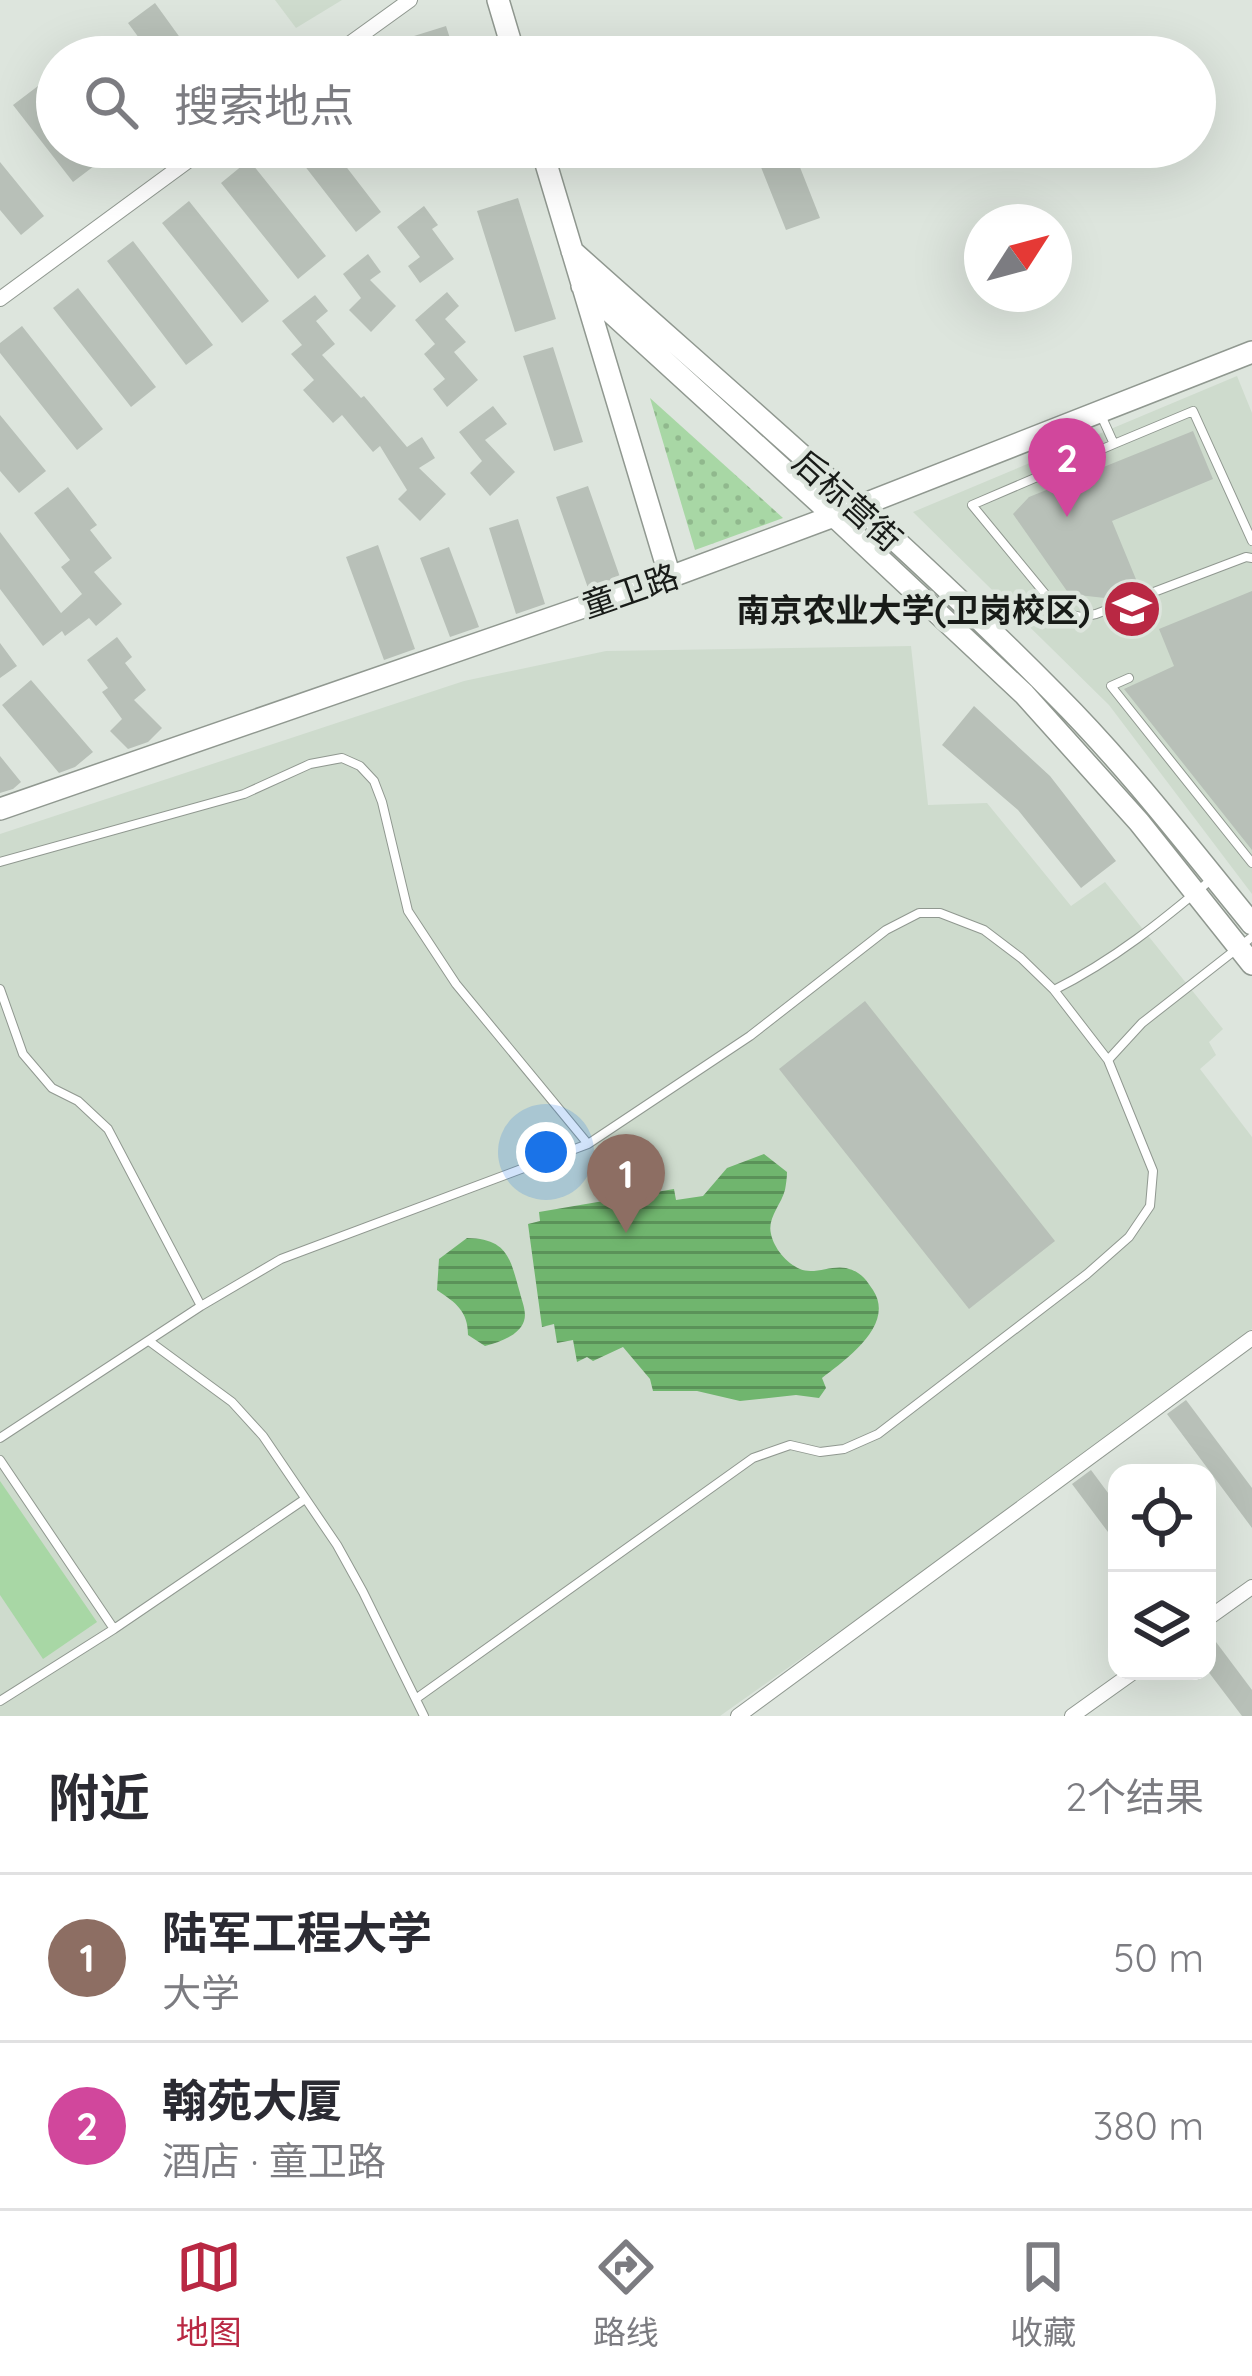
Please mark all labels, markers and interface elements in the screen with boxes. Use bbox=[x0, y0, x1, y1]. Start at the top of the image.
search box bbox=[36, 36, 1216, 168]
icon: search bbox=[78, 69, 144, 135]
text: 搜索地点 bbox=[174, 77, 354, 133]
north arrow bbox=[964, 204, 1072, 312]
pin: 2 bbox=[1028, 418, 1106, 517]
street label: 后标营街 bbox=[785, 441, 911, 559]
street label: 童卫路 bbox=[577, 555, 683, 625]
school or university icon: 南京农业大学(卫岗校区) bbox=[1101, 578, 1163, 640]
place label: 南京农业大学(卫岗校区) bbox=[736, 589, 1090, 630]
your location bbox=[516, 1122, 576, 1182]
pin: 1 bbox=[587, 1134, 665, 1233]
map controls bbox=[1108, 1464, 1216, 1680]
button: locate bbox=[1108, 1464, 1216, 1572]
button: layers bbox=[1108, 1572, 1216, 1680]
text: 附近 bbox=[48, 1765, 150, 1829]
text: 2个结果 bbox=[1065, 1772, 1204, 1821]
text: 陆军工程大学 bbox=[162, 1904, 432, 1960]
text: 1 bbox=[79, 1933, 95, 1982]
text: 50 m bbox=[1113, 1933, 1204, 1982]
text: 大学 bbox=[162, 1968, 240, 2017]
text: 翰苑大厦 bbox=[162, 2072, 342, 2128]
text: 2 bbox=[76, 2101, 98, 2150]
text: 380 m bbox=[1093, 2101, 1204, 2150]
text: 酒店 · 童卫路 bbox=[162, 2136, 386, 2185]
tab: 地图 bbox=[176, 2234, 242, 2354]
tab: 路线 bbox=[593, 2234, 659, 2354]
tab: 收藏 bbox=[1010, 2234, 1076, 2354]

